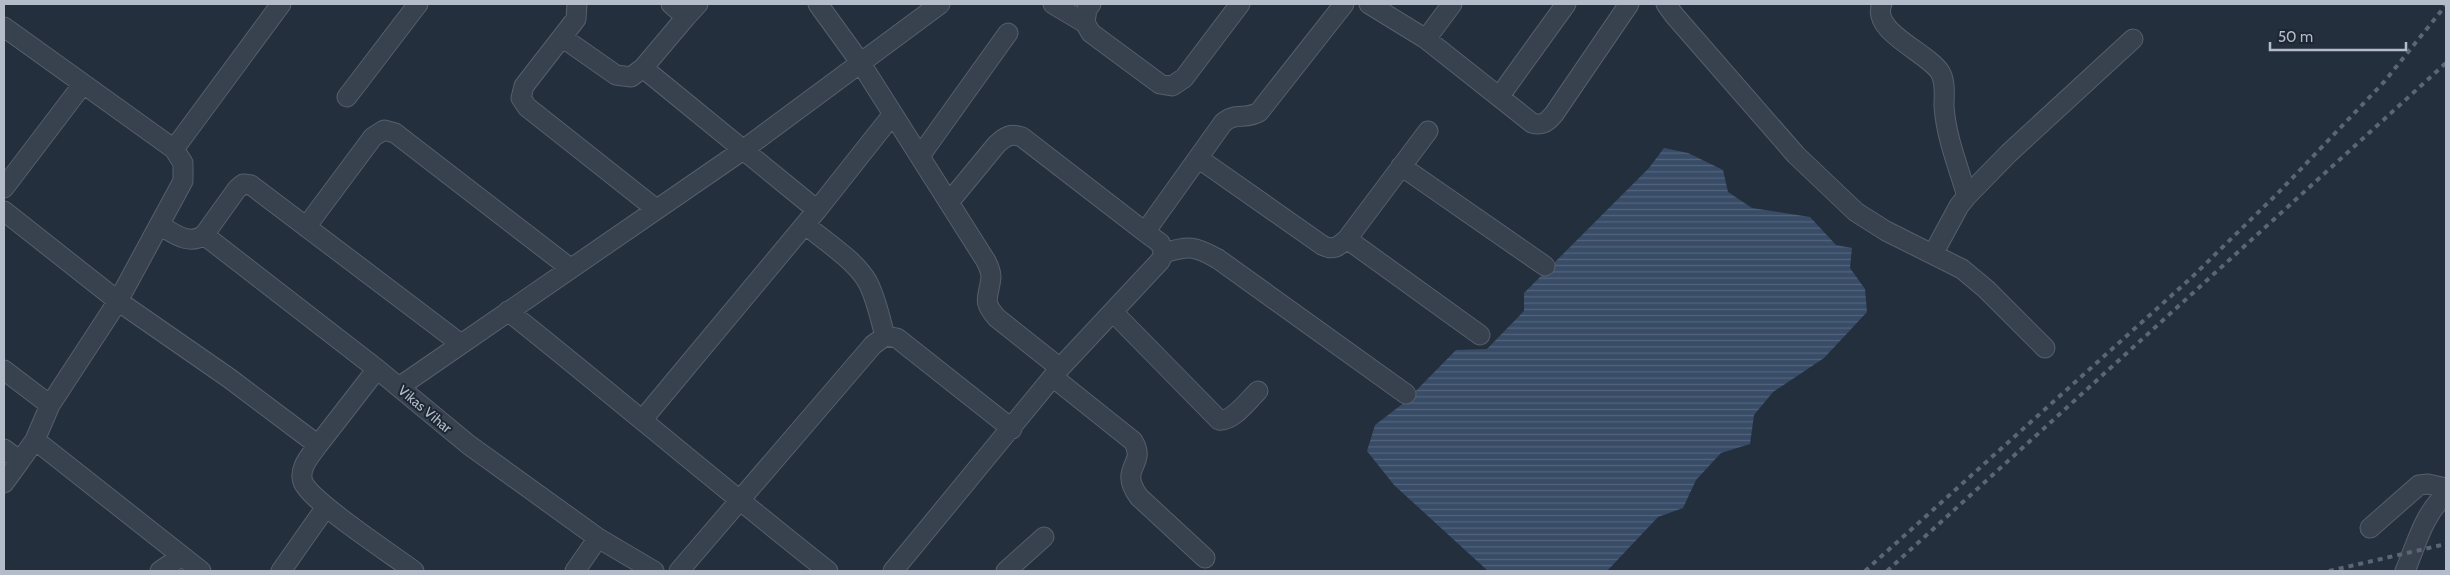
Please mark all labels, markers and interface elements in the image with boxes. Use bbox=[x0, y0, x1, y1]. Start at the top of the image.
scale bar bbox=[2270, 20, 2406, 52]
text: 50 m bbox=[2278, 28, 2313, 46]
street label: Vikas Vihar bbox=[394, 381, 456, 437]

